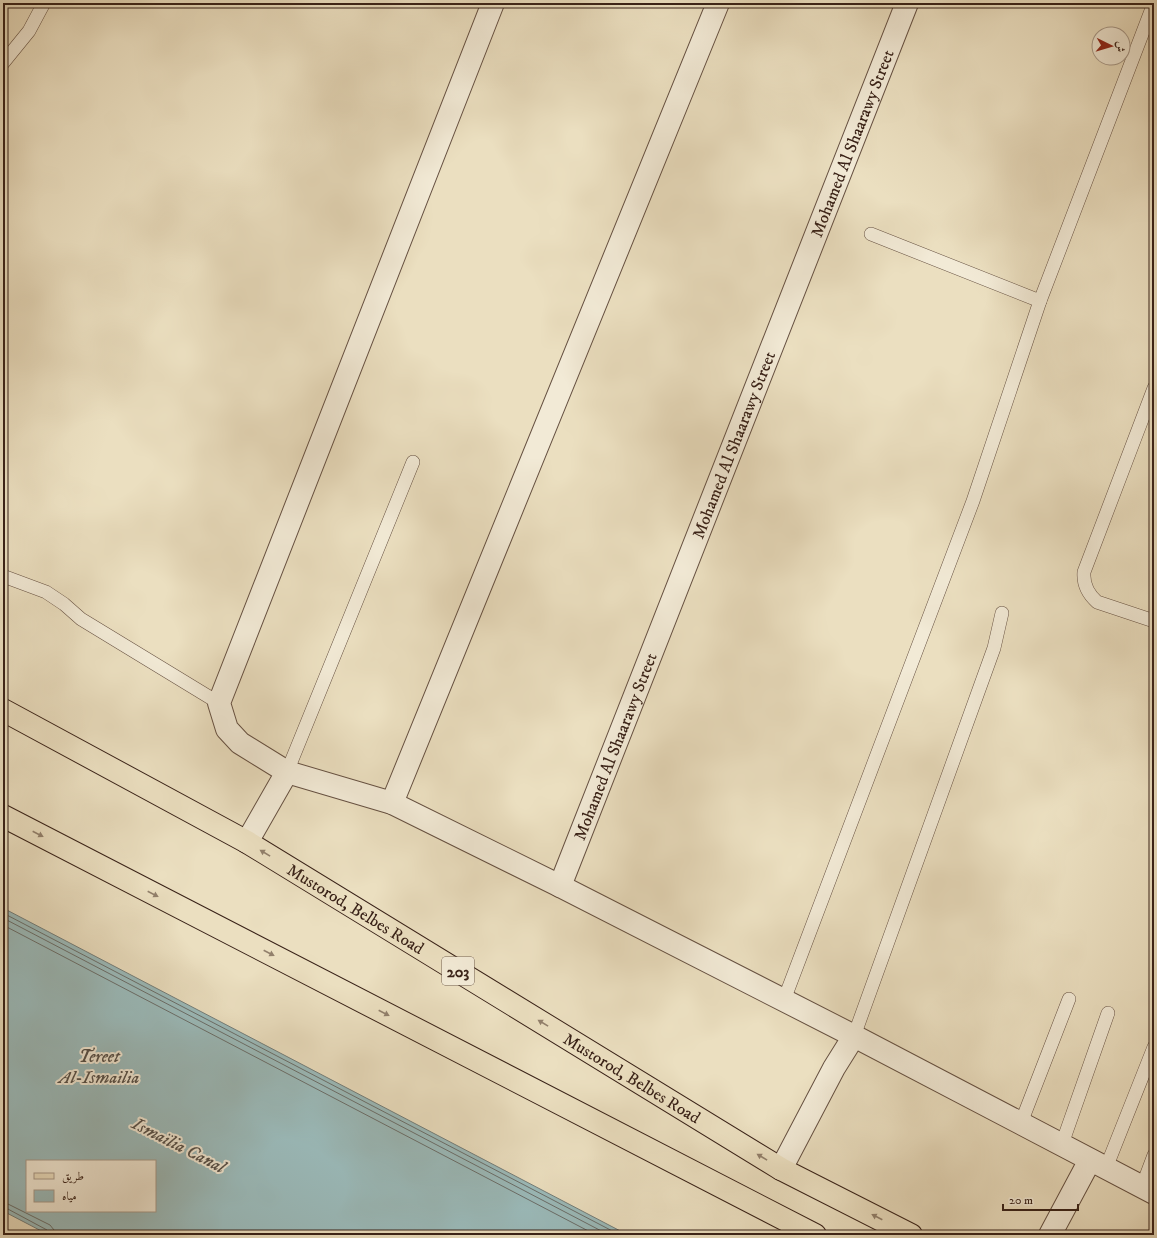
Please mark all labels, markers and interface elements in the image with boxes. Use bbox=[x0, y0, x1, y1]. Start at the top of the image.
north arrow bbox=[1091, 26, 1131, 66]
text: ش bbox=[1113, 41, 1127, 53]
street label: Mohamed Al Shaarawy Street bbox=[806, 46, 900, 241]
street label: Mohamed Al Shaarawy Street bbox=[688, 348, 781, 542]
street label: Mohamed Al Shaarawy Street bbox=[569, 649, 663, 844]
one-way arrow bbox=[32, 831, 43, 837]
one-way arrow bbox=[260, 849, 270, 857]
street label: Mustorod, Belbes Road bbox=[283, 859, 428, 960]
one-way arrow bbox=[147, 890, 159, 897]
one-way arrow bbox=[263, 950, 275, 956]
road number: 203 bbox=[442, 957, 474, 985]
one-way arrow bbox=[378, 1010, 390, 1016]
one-way arrow bbox=[537, 1020, 549, 1027]
street label: Mustorod, Belbes Road bbox=[559, 1028, 705, 1129]
water label: Tereet Al-Ismailia bbox=[57, 1046, 139, 1089]
water label: Ismaïlia Canal bbox=[127, 1113, 231, 1180]
one-way arrow bbox=[757, 1153, 767, 1161]
legend bbox=[26, 1160, 156, 1212]
text: طريق bbox=[62, 1169, 84, 1184]
scale bar bbox=[1003, 1186, 1078, 1212]
text: مياه bbox=[62, 1189, 77, 1204]
text: 20 m bbox=[1009, 1193, 1033, 1208]
one-way arrow bbox=[871, 1214, 882, 1221]

